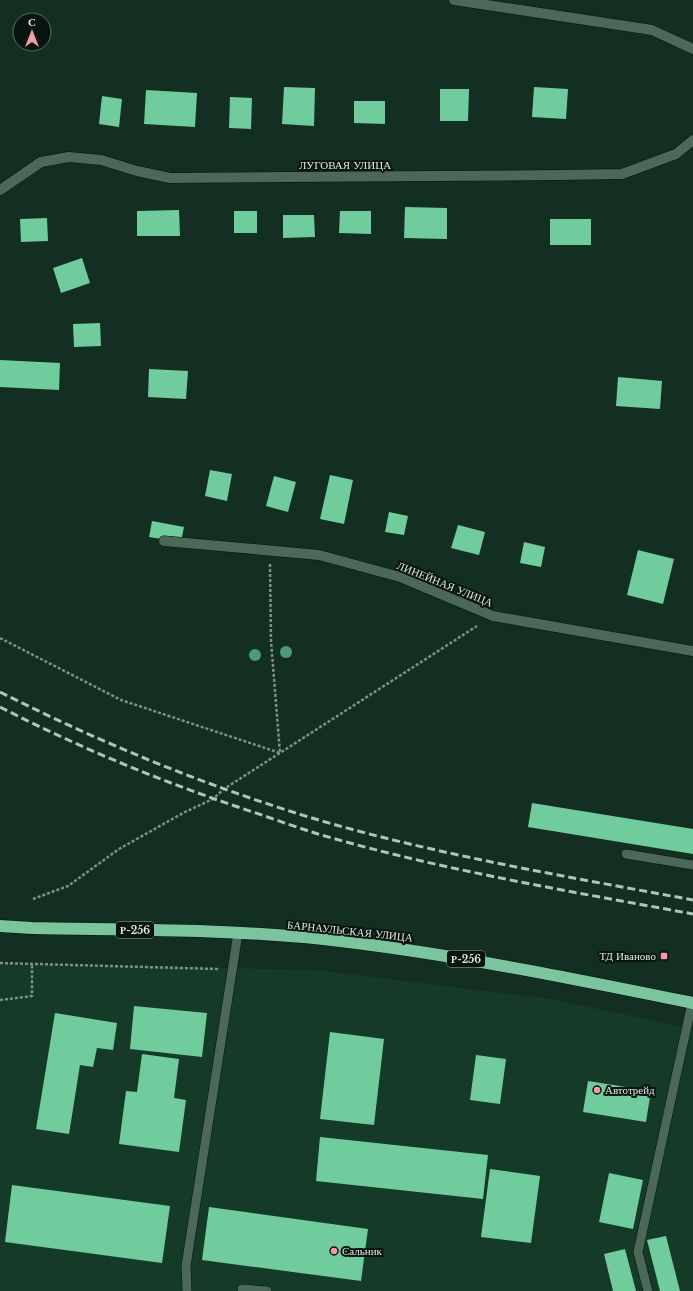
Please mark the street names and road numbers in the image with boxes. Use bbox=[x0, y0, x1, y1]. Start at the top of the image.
street label: ЛУГОВАЯ УЛИЦА bbox=[299, 158, 391, 172]
street label: ЛИНЕЙНАЯ УЛИЦА bbox=[395, 558, 495, 610]
street label: БАРНАУЛЬСКАЯ УЛИЦА bbox=[287, 917, 414, 945]
road number: Р-256 bbox=[116, 922, 154, 938]
road number: Р-256 bbox=[447, 951, 485, 967]

